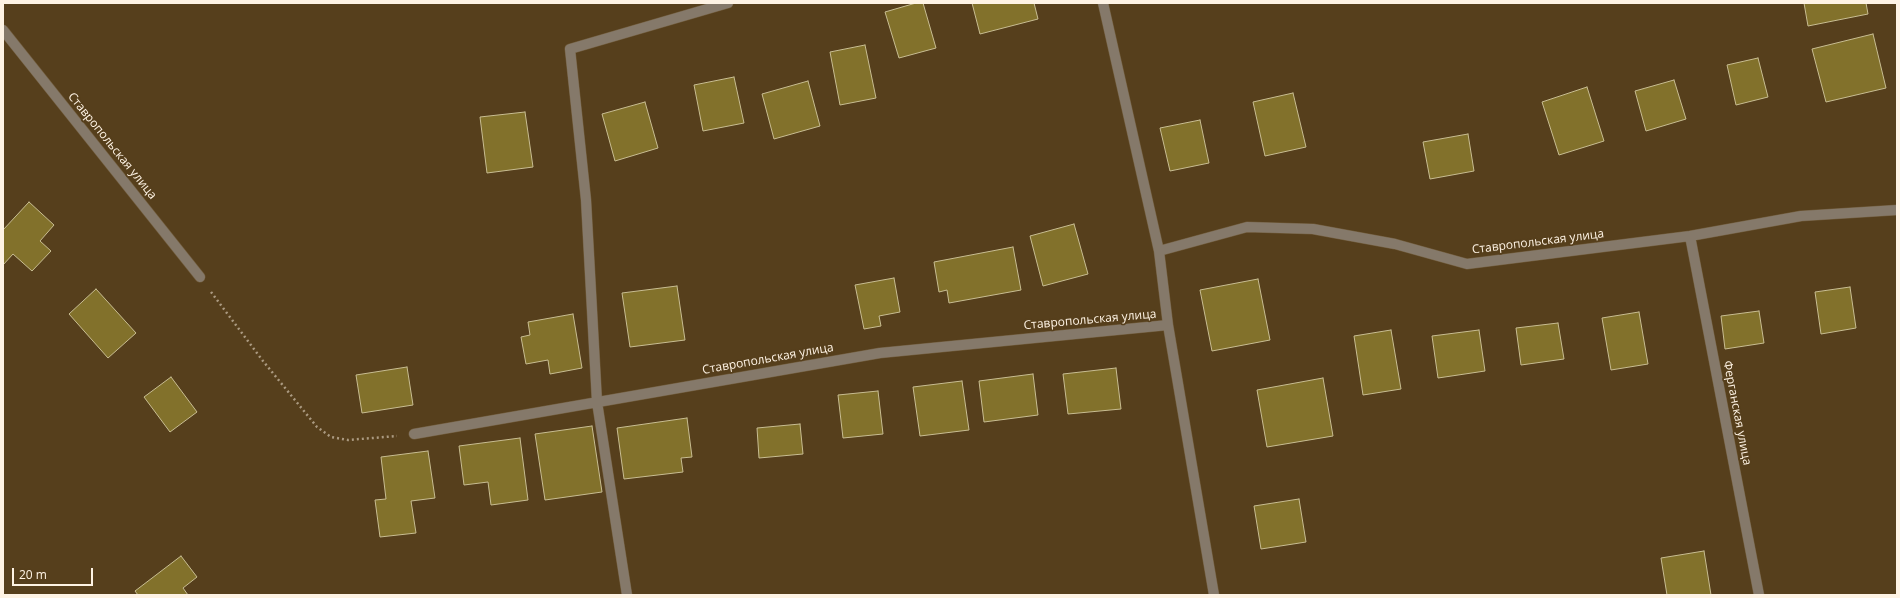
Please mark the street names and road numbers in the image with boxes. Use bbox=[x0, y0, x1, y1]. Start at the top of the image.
street label: Ставропольская улица bbox=[65, 90, 159, 202]
street label: Ставропольская улица bbox=[1471, 227, 1605, 257]
street label: Ставропольская улица bbox=[1023, 307, 1157, 333]
street label: Ставропольская улица bbox=[701, 340, 835, 378]
street label: Ферганская улица bbox=[1720, 360, 1754, 466]

